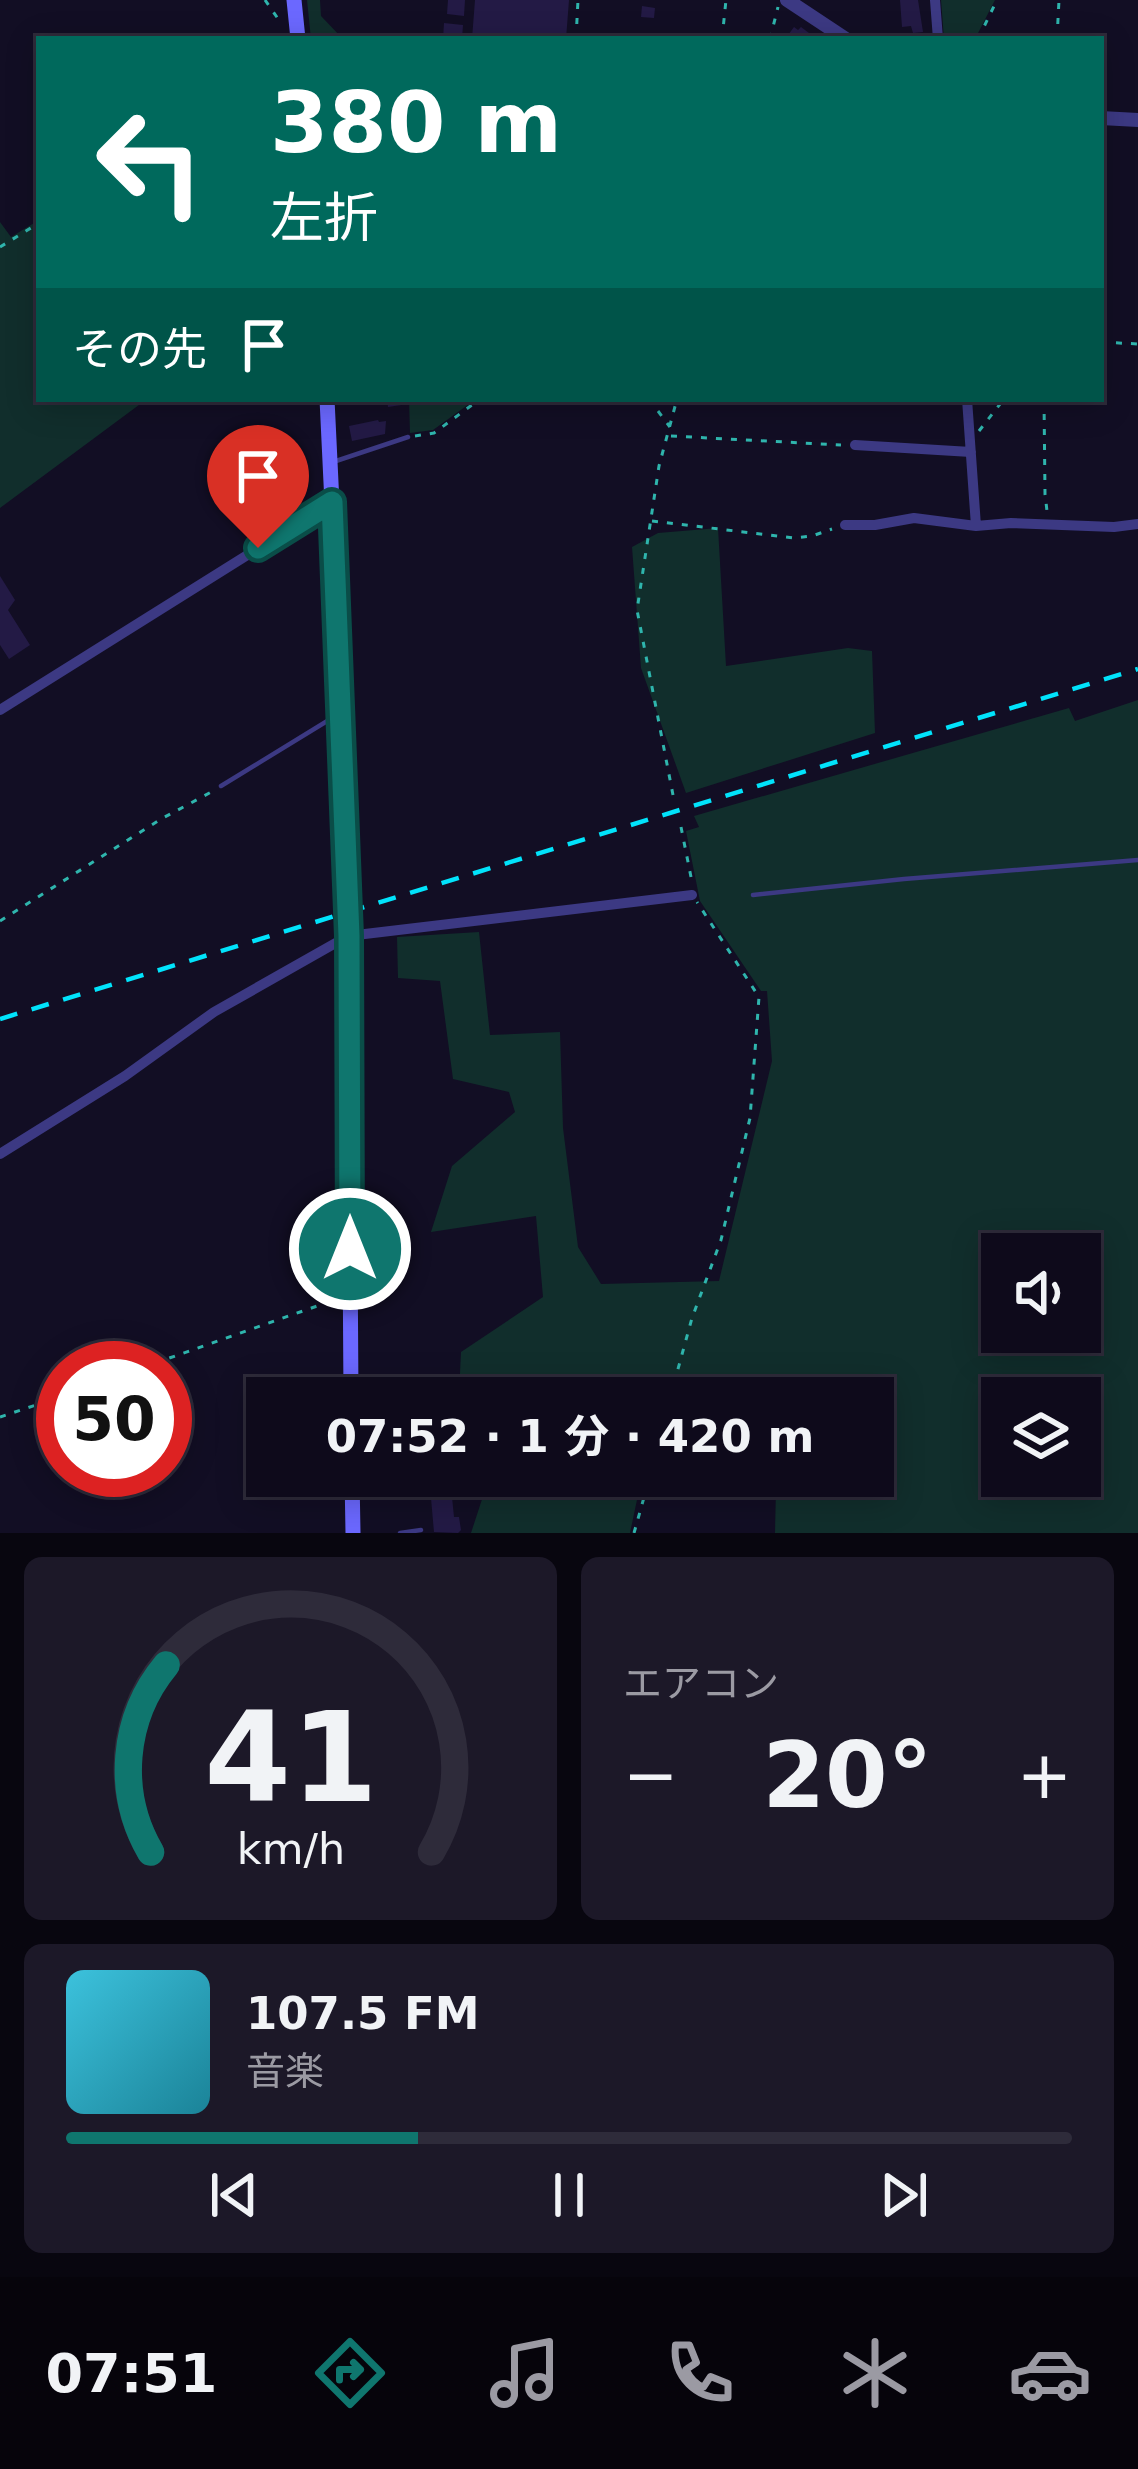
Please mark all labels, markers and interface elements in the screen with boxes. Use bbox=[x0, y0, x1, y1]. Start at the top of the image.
text: 380 m bbox=[270, 74, 562, 172]
icon: left bbox=[72, 84, 228, 240]
text: 左折 bbox=[270, 187, 378, 250]
icon: arrive bbox=[231, 312, 297, 378]
text: その先 bbox=[72, 323, 207, 376]
pin bbox=[207, 425, 309, 548]
icon: arrive bbox=[225, 443, 291, 509]
position arrow bbox=[287, 1186, 413, 1312]
map controls bbox=[981, 1233, 1101, 1497]
button: sound bbox=[981, 1233, 1101, 1353]
speed limit sign: 50 bbox=[36, 1341, 192, 1497]
button: layers bbox=[981, 1377, 1101, 1497]
text: 07:52 · 1 分 · 420 m bbox=[326, 1410, 814, 1463]
text: エアコン bbox=[623, 1661, 779, 1706]
text: 41 bbox=[204, 1685, 377, 1830]
text: 20° bbox=[762, 1723, 933, 1828]
text: − bbox=[623, 1737, 678, 1814]
text: + bbox=[1017, 1737, 1072, 1814]
text: km/h bbox=[236, 1823, 345, 1873]
text: 107.5 FM bbox=[246, 1987, 480, 2040]
text: 音楽 bbox=[246, 2049, 324, 2094]
icon: previous bbox=[201, 2162, 267, 2228]
icon: pause bbox=[536, 2162, 602, 2228]
icon: next bbox=[871, 2162, 937, 2228]
icon: directions bbox=[308, 2331, 392, 2415]
icon: music bbox=[483, 2331, 567, 2415]
icon: phone bbox=[658, 2331, 742, 2415]
icon: climate bbox=[833, 2331, 917, 2415]
icon: car bbox=[1008, 2331, 1092, 2415]
text: 07:51 bbox=[46, 2342, 217, 2405]

